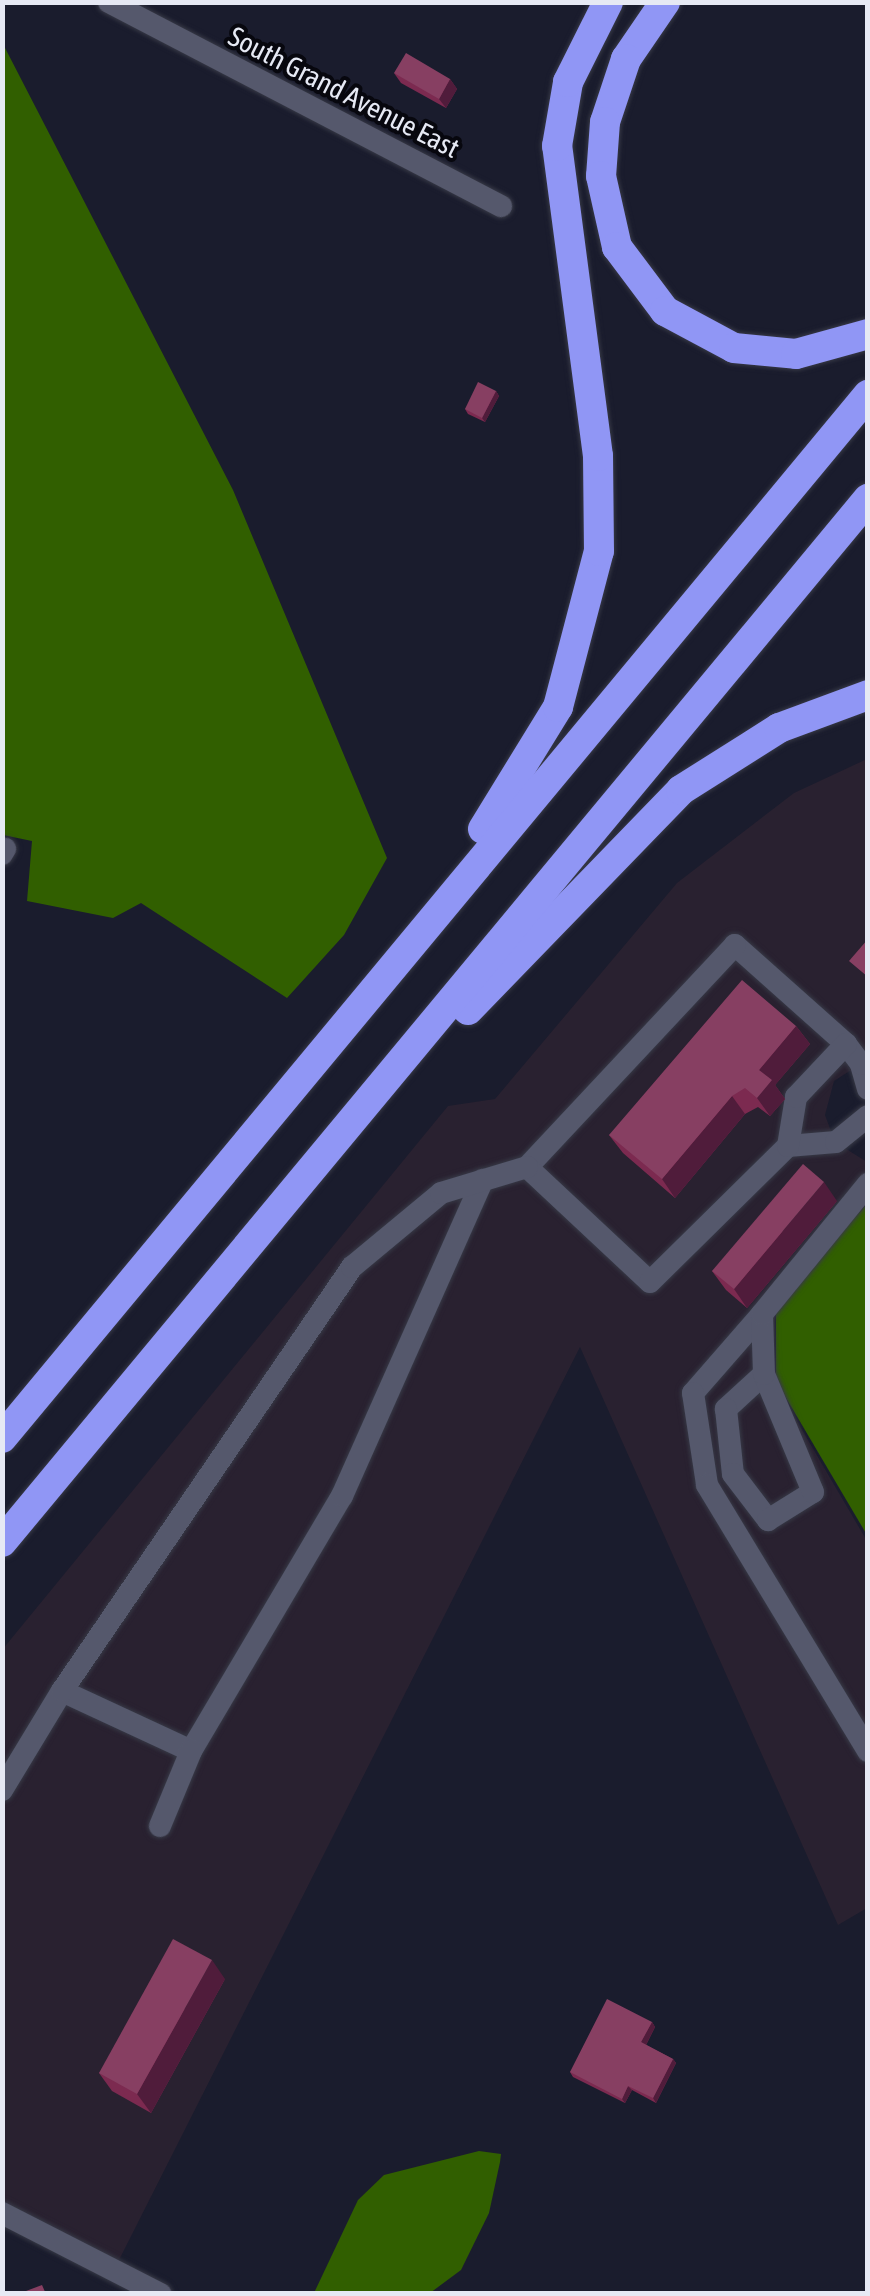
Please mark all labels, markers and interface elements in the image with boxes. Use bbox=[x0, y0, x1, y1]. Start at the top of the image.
street label: South Grand Avenue East bbox=[223, 19, 465, 165]

